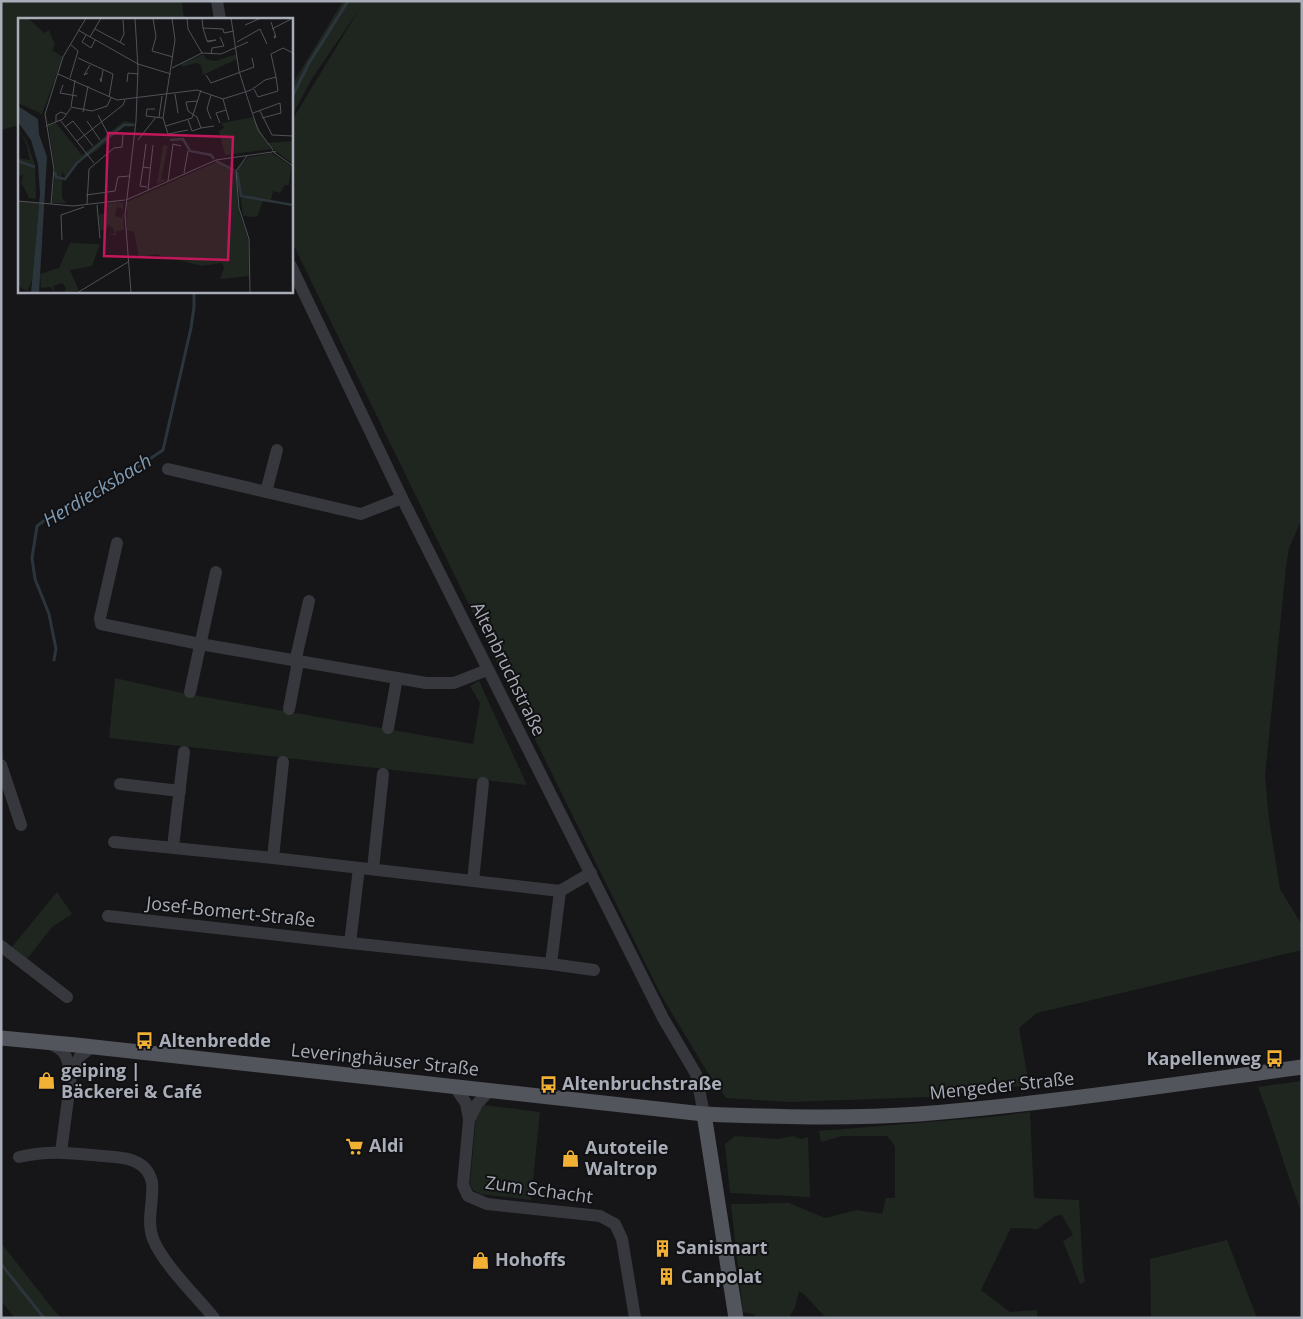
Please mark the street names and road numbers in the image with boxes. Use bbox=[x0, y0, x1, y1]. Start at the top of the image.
street label: Altenbruchstraße bbox=[466, 598, 552, 740]
street label: Josef-Bomert-Straße bbox=[143, 890, 317, 932]
street label: Leveringhäuser Straße bbox=[290, 1037, 480, 1081]
street label: Mengeder Straße bbox=[928, 1065, 1075, 1105]
street label: Zum Schacht bbox=[484, 1170, 594, 1208]

